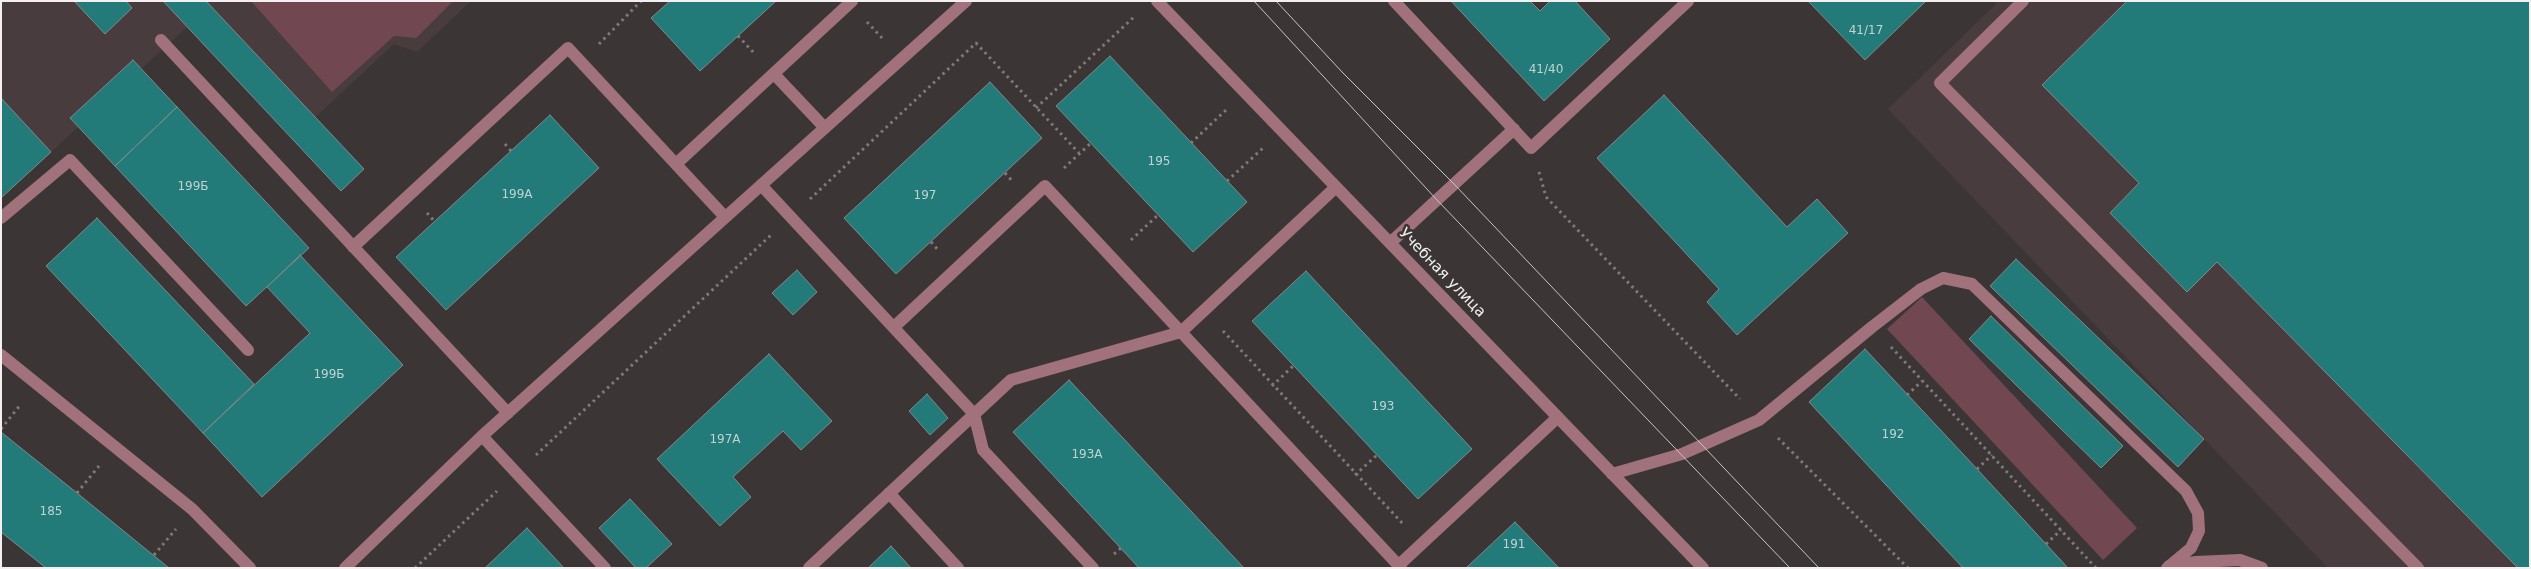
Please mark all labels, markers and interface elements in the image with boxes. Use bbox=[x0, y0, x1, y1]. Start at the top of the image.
house number: 41/17 bbox=[1849, 24, 1883, 38]
house number: 41/40 bbox=[1529, 63, 1563, 77]
house number: 195 bbox=[1148, 155, 1170, 169]
house number: 199Б bbox=[177, 180, 209, 194]
house number: 199А bbox=[501, 188, 533, 202]
house number: 197 bbox=[914, 189, 936, 203]
street label: Учебная улица bbox=[1395, 225, 1489, 321]
house number: 199Б bbox=[313, 368, 345, 382]
house number: 193 bbox=[1372, 400, 1394, 414]
house number: 192 bbox=[1882, 428, 1904, 442]
house number: 197А bbox=[709, 433, 741, 447]
house number: 193А bbox=[1071, 448, 1103, 462]
house number: 185 bbox=[40, 505, 62, 519]
house number: 191 bbox=[1503, 538, 1525, 552]

